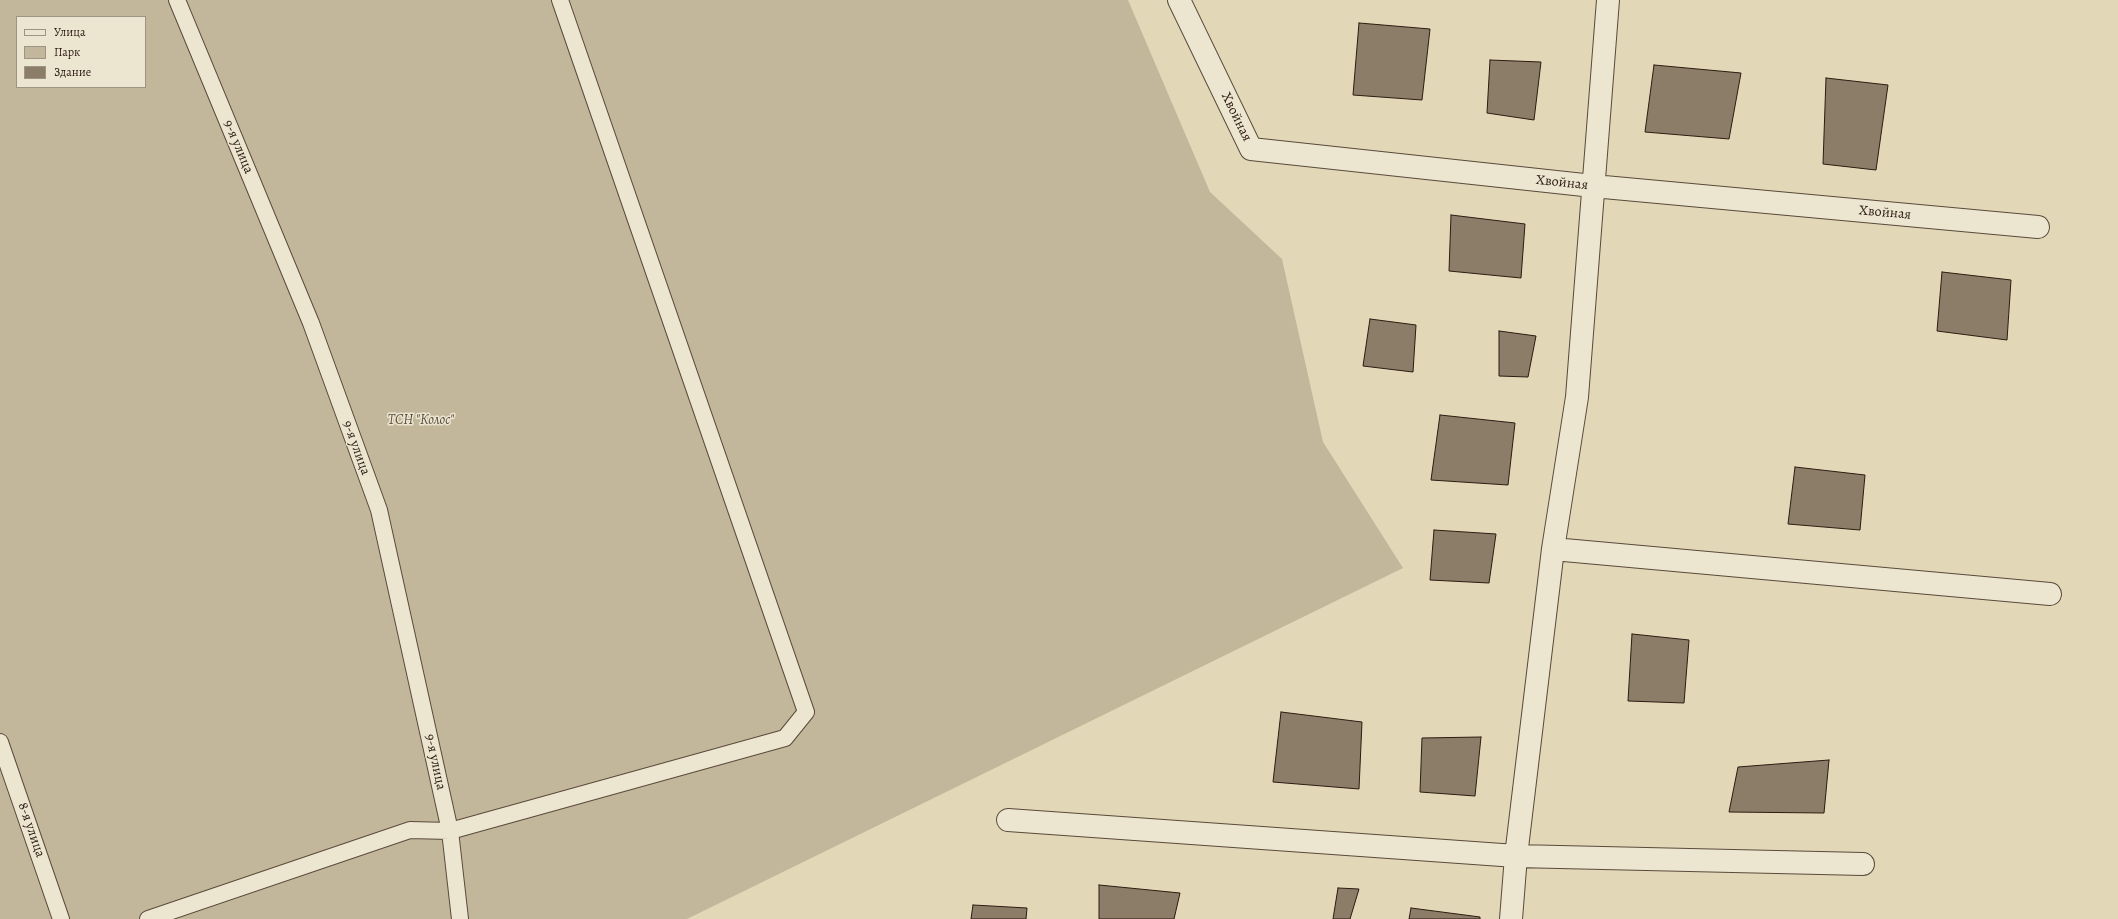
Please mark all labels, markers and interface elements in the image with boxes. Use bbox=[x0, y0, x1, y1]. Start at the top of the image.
legend bbox=[16, 16, 146, 88]
text: Улица bbox=[54, 24, 85, 40]
text: Парк bbox=[54, 44, 80, 60]
text: Здание bbox=[54, 64, 91, 80]
street label: Хвойная bbox=[1217, 90, 1255, 144]
street label: 9-я улица bbox=[219, 118, 257, 176]
street label: Хвойная bbox=[1535, 172, 1589, 194]
street label: Хвойная bbox=[1858, 202, 1912, 224]
park label: ТСН "Колос" bbox=[388, 413, 454, 429]
street label: 9-я улица bbox=[338, 418, 374, 478]
street label: 9-я улица bbox=[421, 733, 449, 791]
street label: 8-я улица bbox=[14, 800, 48, 860]

